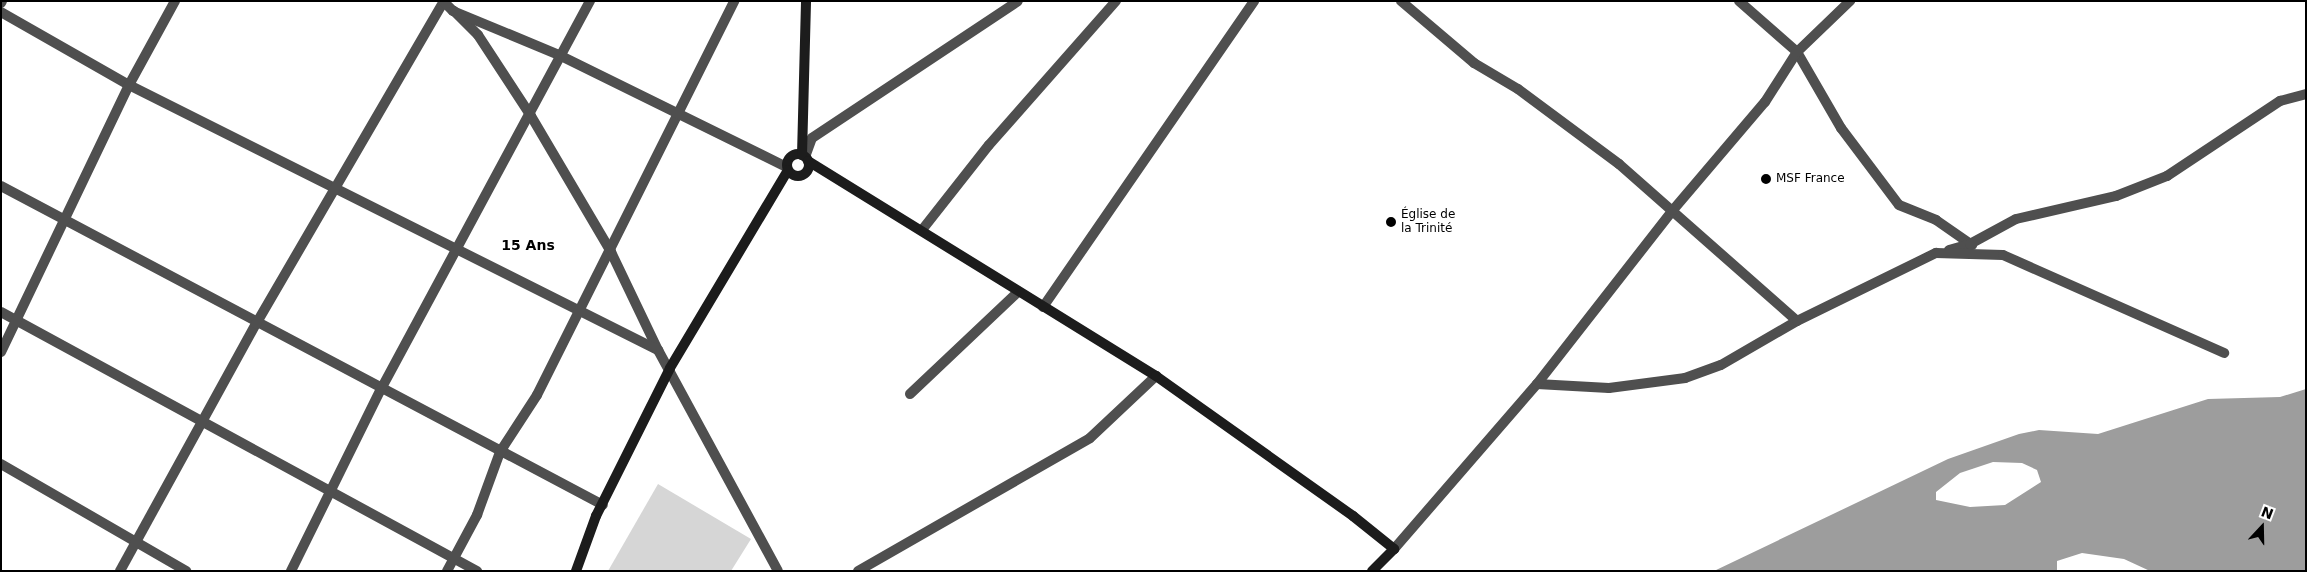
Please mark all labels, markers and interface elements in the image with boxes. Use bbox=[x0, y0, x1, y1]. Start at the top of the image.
place label: MSF France bbox=[1776, 172, 1845, 186]
marker: MSF France bbox=[1760, 173, 1772, 185]
place label: Église de la Trinité bbox=[1401, 208, 1455, 236]
marker: Église de la Trinité bbox=[1385, 216, 1397, 228]
district label: 15 Ans bbox=[501, 237, 555, 253]
north arrow bbox=[2237, 502, 2287, 552]
text: N bbox=[2259, 503, 2276, 523]

